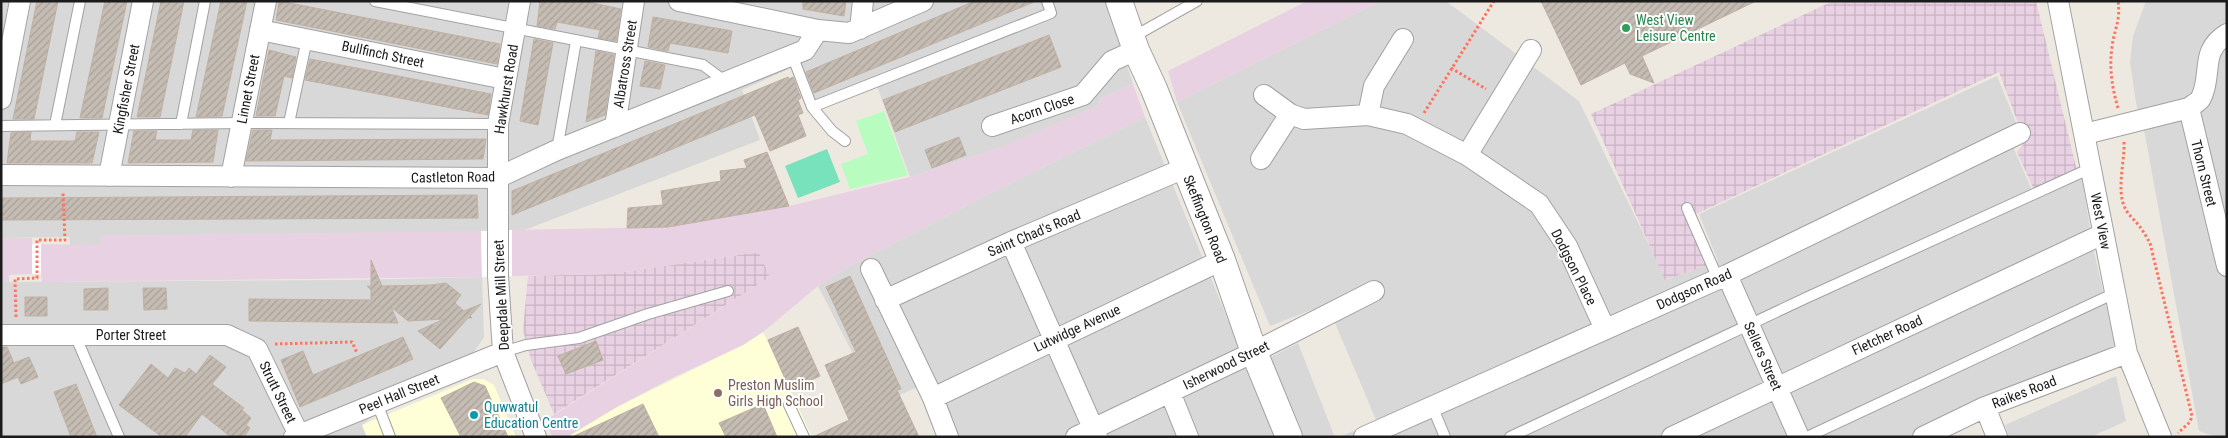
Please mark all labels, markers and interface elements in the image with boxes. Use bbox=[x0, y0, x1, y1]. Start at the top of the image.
place label: West View Leisure Centre bbox=[1636, 12, 1716, 44]
street label: Albatross Street bbox=[610, 19, 640, 109]
marker: West View Leisure Centre bbox=[1620, 22, 1632, 34]
street label: Bullfinch Street bbox=[340, 37, 426, 71]
street label: Kingfisher Street bbox=[109, 43, 143, 135]
street label: Hawkhurst Road bbox=[491, 43, 521, 135]
street label: Linnet Street bbox=[233, 53, 263, 125]
street label: Acorn Close bbox=[1008, 90, 1077, 127]
street label: Thorn Street bbox=[2188, 138, 2220, 208]
street label: Castleton Road bbox=[411, 168, 495, 186]
street label: Skeffington Road bbox=[1180, 173, 1230, 265]
street label: West View bbox=[2088, 191, 2114, 251]
street label: Saint Chad's Road bbox=[985, 206, 1083, 260]
street label: Dodgson Place bbox=[1548, 226, 1600, 308]
street label: Deepdale Mill Street bbox=[490, 239, 512, 351]
street label: Dodgson Road bbox=[1654, 265, 1734, 313]
street label: Lutwidge Avenue bbox=[1031, 301, 1123, 355]
street label: Fletcher Road bbox=[1849, 312, 1925, 358]
street label: Sellers Street bbox=[1741, 319, 1785, 393]
street label: Porter Street bbox=[96, 327, 166, 343]
street label: Isherwood Street bbox=[1180, 337, 1272, 393]
street label: Strutt Street bbox=[256, 358, 300, 426]
street label: Peel Hall Street bbox=[357, 371, 441, 417]
street label: Raikes Road bbox=[1989, 372, 2059, 412]
place label: Preston Muslim Girls High School bbox=[728, 377, 823, 409]
marker: Preston Muslim Girls High School bbox=[712, 387, 724, 399]
place label: Quwwatul Education Centre bbox=[484, 399, 579, 431]
marker: Quwwatul Education Centre bbox=[468, 409, 480, 421]

